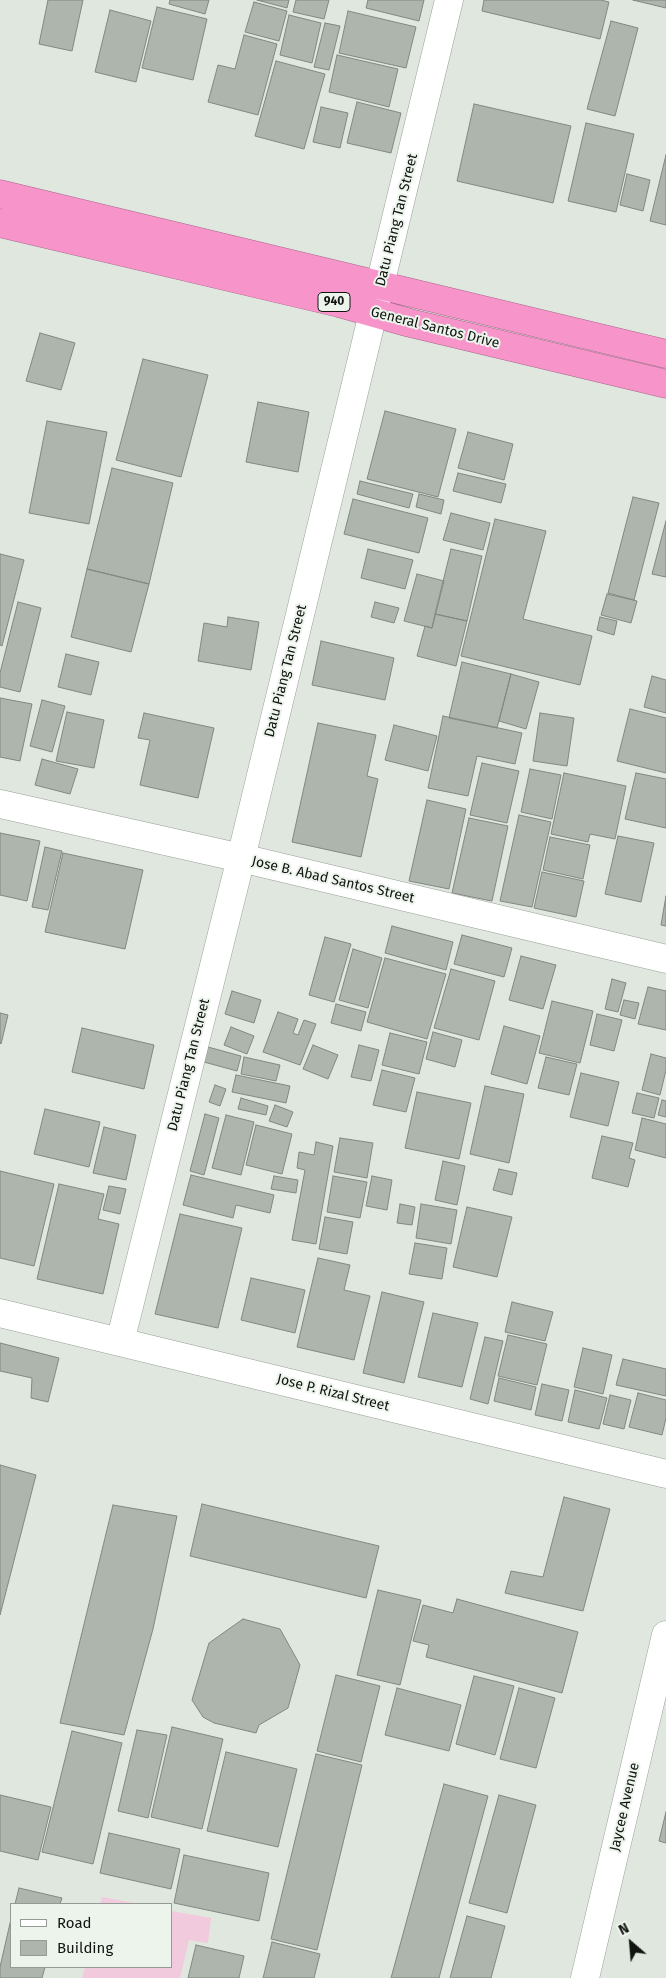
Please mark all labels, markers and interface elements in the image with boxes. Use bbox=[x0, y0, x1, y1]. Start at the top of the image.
street label: Datu Piang Tan Street bbox=[372, 152, 422, 288]
road number: 940 bbox=[318, 292, 350, 312]
street label: General Santos Drive bbox=[369, 304, 501, 352]
street label: Datu Piang Tan Street bbox=[261, 603, 311, 739]
street label: Jose B. Abad Santos Street bbox=[250, 853, 416, 907]
street label: Datu Piang Tan Street bbox=[164, 997, 214, 1133]
street label: Jose P. Rizal Street bbox=[275, 1371, 391, 1415]
street label: Jaycee Avenue bbox=[607, 1761, 643, 1853]
legend bbox=[10, 1903, 172, 1968]
text: Road bbox=[57, 1914, 92, 1932]
north arrow bbox=[606, 1918, 656, 1968]
text: N bbox=[616, 1920, 632, 1939]
text: Building bbox=[57, 1939, 113, 1957]

